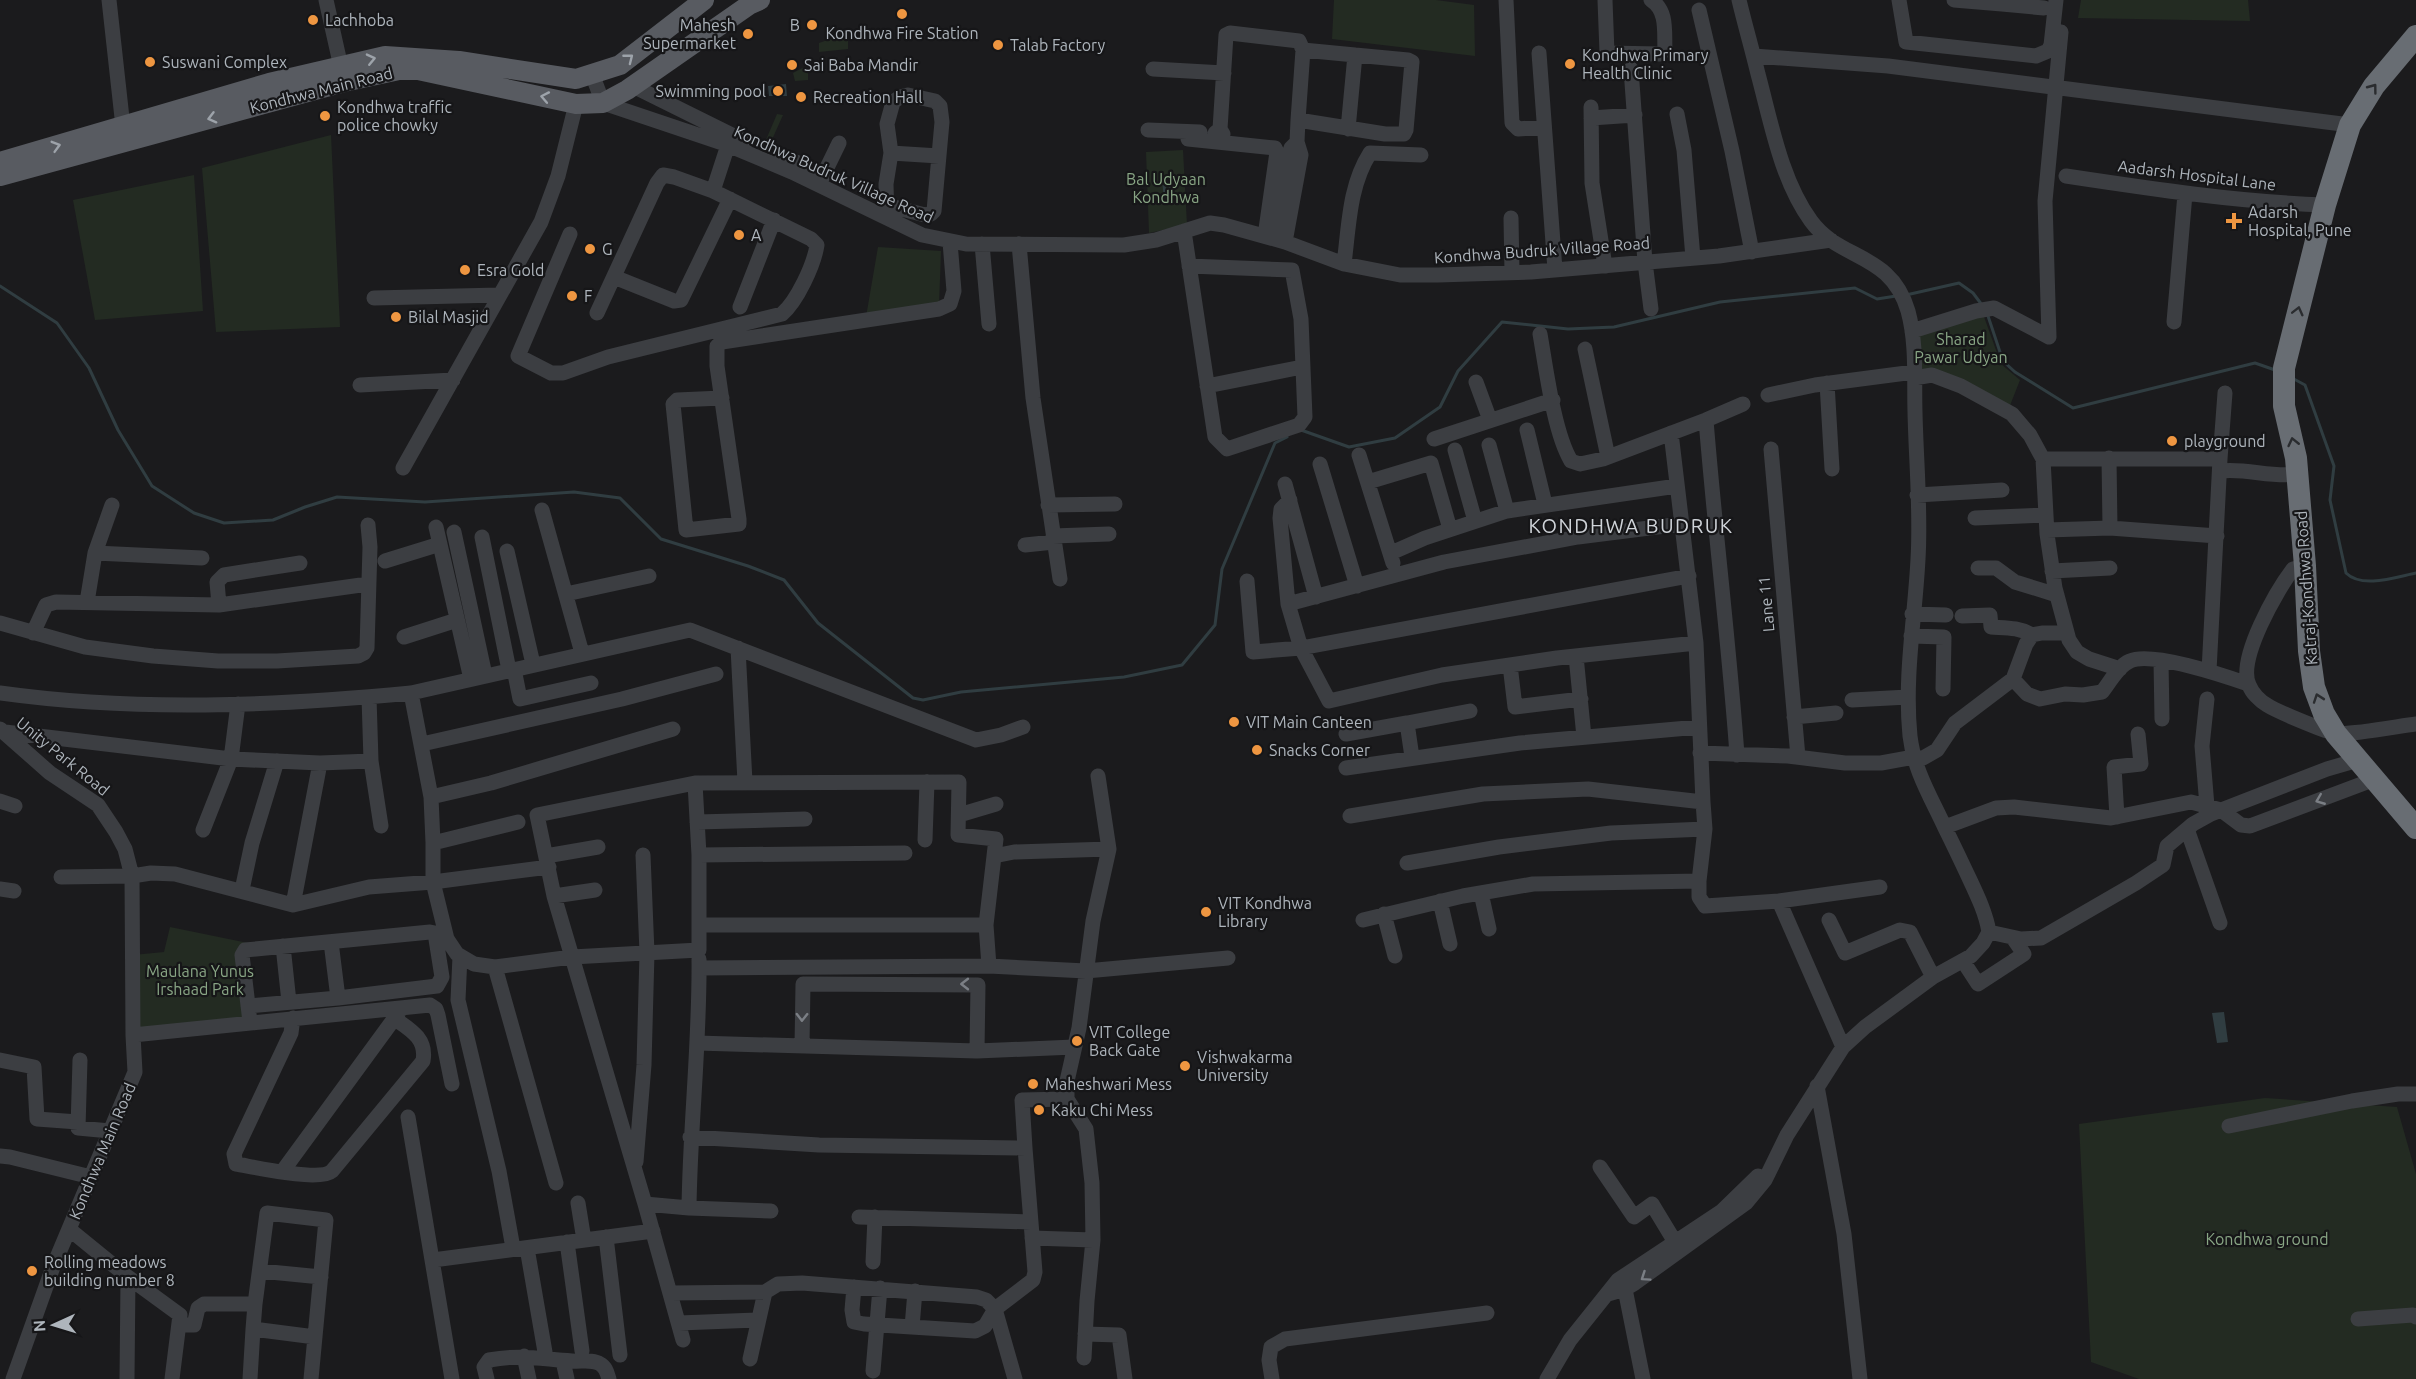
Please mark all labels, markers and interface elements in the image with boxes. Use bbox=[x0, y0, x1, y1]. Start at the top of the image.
marker: Kondhwa Fire Station bbox=[895, 7, 909, 21]
place label: Lachhoba bbox=[325, 11, 394, 29]
marker: Lachhoba bbox=[306, 13, 320, 27]
place label: Mahesh Supermarket bbox=[643, 16, 737, 52]
place label: B bbox=[790, 16, 800, 34]
marker: B bbox=[805, 18, 819, 32]
place label: Kondhwa Fire Station bbox=[825, 24, 979, 42]
marker: Mahesh Supermarket bbox=[741, 27, 755, 41]
place label: Talab Factory bbox=[1010, 36, 1105, 54]
marker: Talab Factory bbox=[991, 38, 1005, 52]
place label: Kondhwa Primary Health Clinic bbox=[1582, 46, 1709, 82]
place label: Suswani Complex bbox=[162, 53, 287, 71]
one-way arrow bbox=[366, 53, 376, 66]
one-way arrow bbox=[623, 54, 634, 65]
marker: Suswani Complex bbox=[143, 55, 157, 69]
place label: Sai Baba Mandir bbox=[804, 56, 918, 74]
marker: Kondhwa Primary Health Clinic bbox=[1563, 57, 1577, 71]
marker: Sai Baba Mandir bbox=[785, 58, 799, 72]
street label: Kondhwa Main Road bbox=[248, 64, 394, 116]
place label: Swimming pool bbox=[656, 82, 766, 100]
one-way arrow bbox=[2366, 83, 2377, 94]
marker: Swimming pool bbox=[771, 84, 785, 98]
place label: Recreation Hall bbox=[813, 88, 922, 106]
marker: Recreation Hall bbox=[794, 90, 808, 104]
one-way arrow bbox=[540, 92, 550, 105]
place label: Kondhwa traffic police chowky bbox=[337, 98, 452, 134]
marker: Kondhwa traffic police chowky bbox=[318, 109, 332, 123]
one-way arrow bbox=[207, 111, 218, 123]
street label: Kondhwa Budruk Village Road bbox=[732, 122, 936, 226]
one-way arrow bbox=[50, 141, 61, 153]
street label: Aadarsh Hospital Lane bbox=[2117, 156, 2277, 194]
park label: Bal Udyaan Kondhwa bbox=[1126, 170, 1206, 206]
place label: Adarsh Hospital, Pune bbox=[2248, 203, 2352, 239]
marker: Adarsh Hospital, Pune bbox=[2225, 212, 2243, 230]
place label: A bbox=[751, 226, 762, 244]
marker: A bbox=[732, 228, 746, 242]
street label: Kondhwa Budruk Village Road bbox=[1434, 233, 1650, 267]
place label: G bbox=[602, 240, 613, 258]
marker: G bbox=[583, 242, 597, 256]
place label: Esra Gold bbox=[477, 261, 544, 279]
marker: Esra Gold bbox=[458, 263, 472, 277]
place label: F bbox=[584, 287, 592, 305]
marker: F bbox=[565, 289, 579, 303]
one-way arrow bbox=[2291, 306, 2304, 316]
place label: Bilal Masjid bbox=[408, 308, 489, 326]
marker: Bilal Masjid bbox=[389, 310, 403, 324]
park label: Sharad Pawar Udyan bbox=[1914, 330, 2008, 366]
place label: playground bbox=[2184, 432, 2266, 450]
marker: playground bbox=[2165, 434, 2179, 448]
one-way arrow bbox=[2287, 438, 2300, 448]
street label: Katraj-Kondhwa Road bbox=[2292, 510, 2320, 666]
district label: KONDHWA BUDRUK bbox=[1528, 514, 1734, 537]
street label: Lane 11 bbox=[1755, 575, 1777, 633]
one-way arrow bbox=[2313, 693, 2326, 704]
street label: Unity Park Road bbox=[13, 713, 113, 799]
place label: VIT Main Canteen bbox=[1246, 713, 1372, 731]
marker: VIT Main Canteen bbox=[1227, 715, 1241, 729]
place label: Snacks Corner bbox=[1269, 741, 1370, 759]
marker: Snacks Corner bbox=[1250, 743, 1264, 757]
one-way arrow bbox=[2315, 793, 2326, 805]
place label: VIT Kondhwa Library bbox=[1218, 894, 1312, 930]
marker: VIT Kondhwa Library bbox=[1199, 905, 1213, 919]
park label: Maulana Yunus Irshaad Park bbox=[146, 962, 254, 998]
one-way arrow bbox=[960, 978, 969, 991]
one-way arrow bbox=[796, 1013, 808, 1022]
place label: VIT College Back Gate bbox=[1089, 1023, 1170, 1059]
marker: VIT College Back Gate bbox=[1070, 1034, 1084, 1048]
place label: Vishwakarma University bbox=[1197, 1048, 1293, 1084]
marker: Vishwakarma University bbox=[1178, 1059, 1192, 1073]
place label: Maheshwari Mess bbox=[1045, 1075, 1172, 1093]
marker: Maheshwari Mess bbox=[1026, 1077, 1040, 1091]
street label: Kondhwa Main Road bbox=[65, 1080, 139, 1222]
place label: Kaku Chi Mess bbox=[1051, 1101, 1153, 1119]
marker: Kaku Chi Mess bbox=[1032, 1103, 1046, 1117]
park label: Kondhwa ground bbox=[2205, 1230, 2329, 1248]
place label: Rolling meadows building number 8 bbox=[44, 1253, 175, 1289]
marker: Rolling meadows building number 8 bbox=[25, 1264, 39, 1278]
one-way arrow bbox=[1640, 1270, 1651, 1281]
north arrow bbox=[24, 1295, 84, 1355]
text: N bbox=[30, 1319, 48, 1333]

